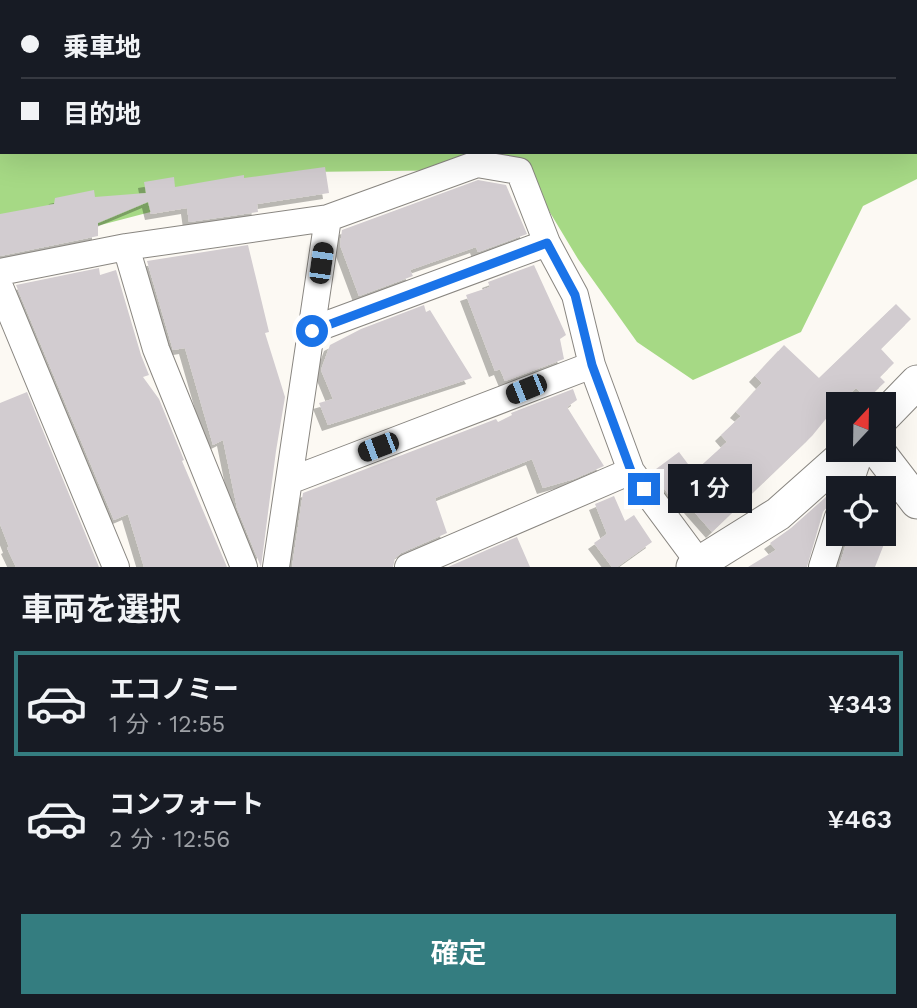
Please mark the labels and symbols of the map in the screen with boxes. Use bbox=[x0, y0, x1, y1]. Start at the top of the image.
car bbox=[308, 241, 335, 285]
route start bbox=[296, 315, 328, 347]
car bbox=[503, 371, 550, 407]
north arrow bbox=[826, 392, 896, 462]
car bbox=[355, 430, 402, 464]
callout: 1 分 bbox=[668, 464, 752, 514]
route end bbox=[628, 473, 660, 505]

